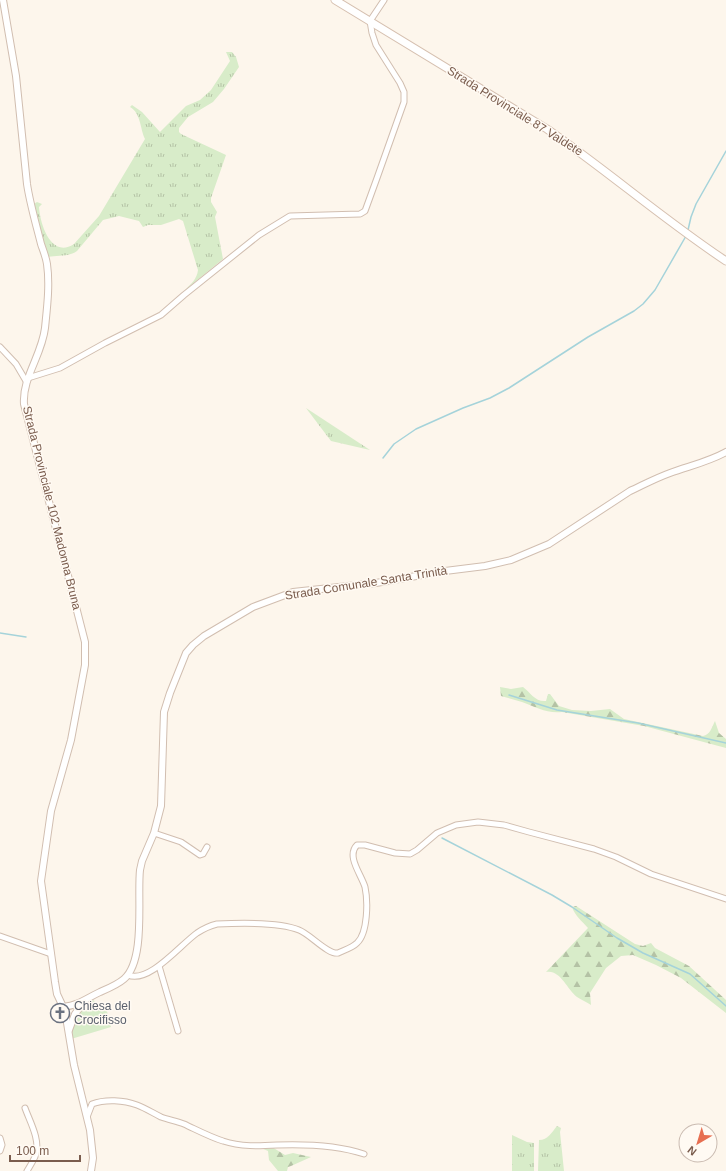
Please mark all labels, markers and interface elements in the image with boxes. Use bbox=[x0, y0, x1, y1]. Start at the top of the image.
street label: Strada Provinciale 87 Valdete bbox=[445, 63, 586, 159]
street label: Strada Provinciale 102 Madonna Bruna bbox=[20, 405, 84, 612]
street label: Strada Comunale Santa Trinità bbox=[284, 563, 448, 603]
place label: Chiesa del Crocifisso bbox=[74, 999, 131, 1027]
church icon: Chiesa del Crocifisso bbox=[49, 1002, 71, 1024]
north arrow bbox=[678, 1123, 718, 1163]
scale bar bbox=[10, 1137, 80, 1163]
text: 100 m bbox=[16, 1144, 49, 1158]
text: N bbox=[685, 1144, 699, 1158]

